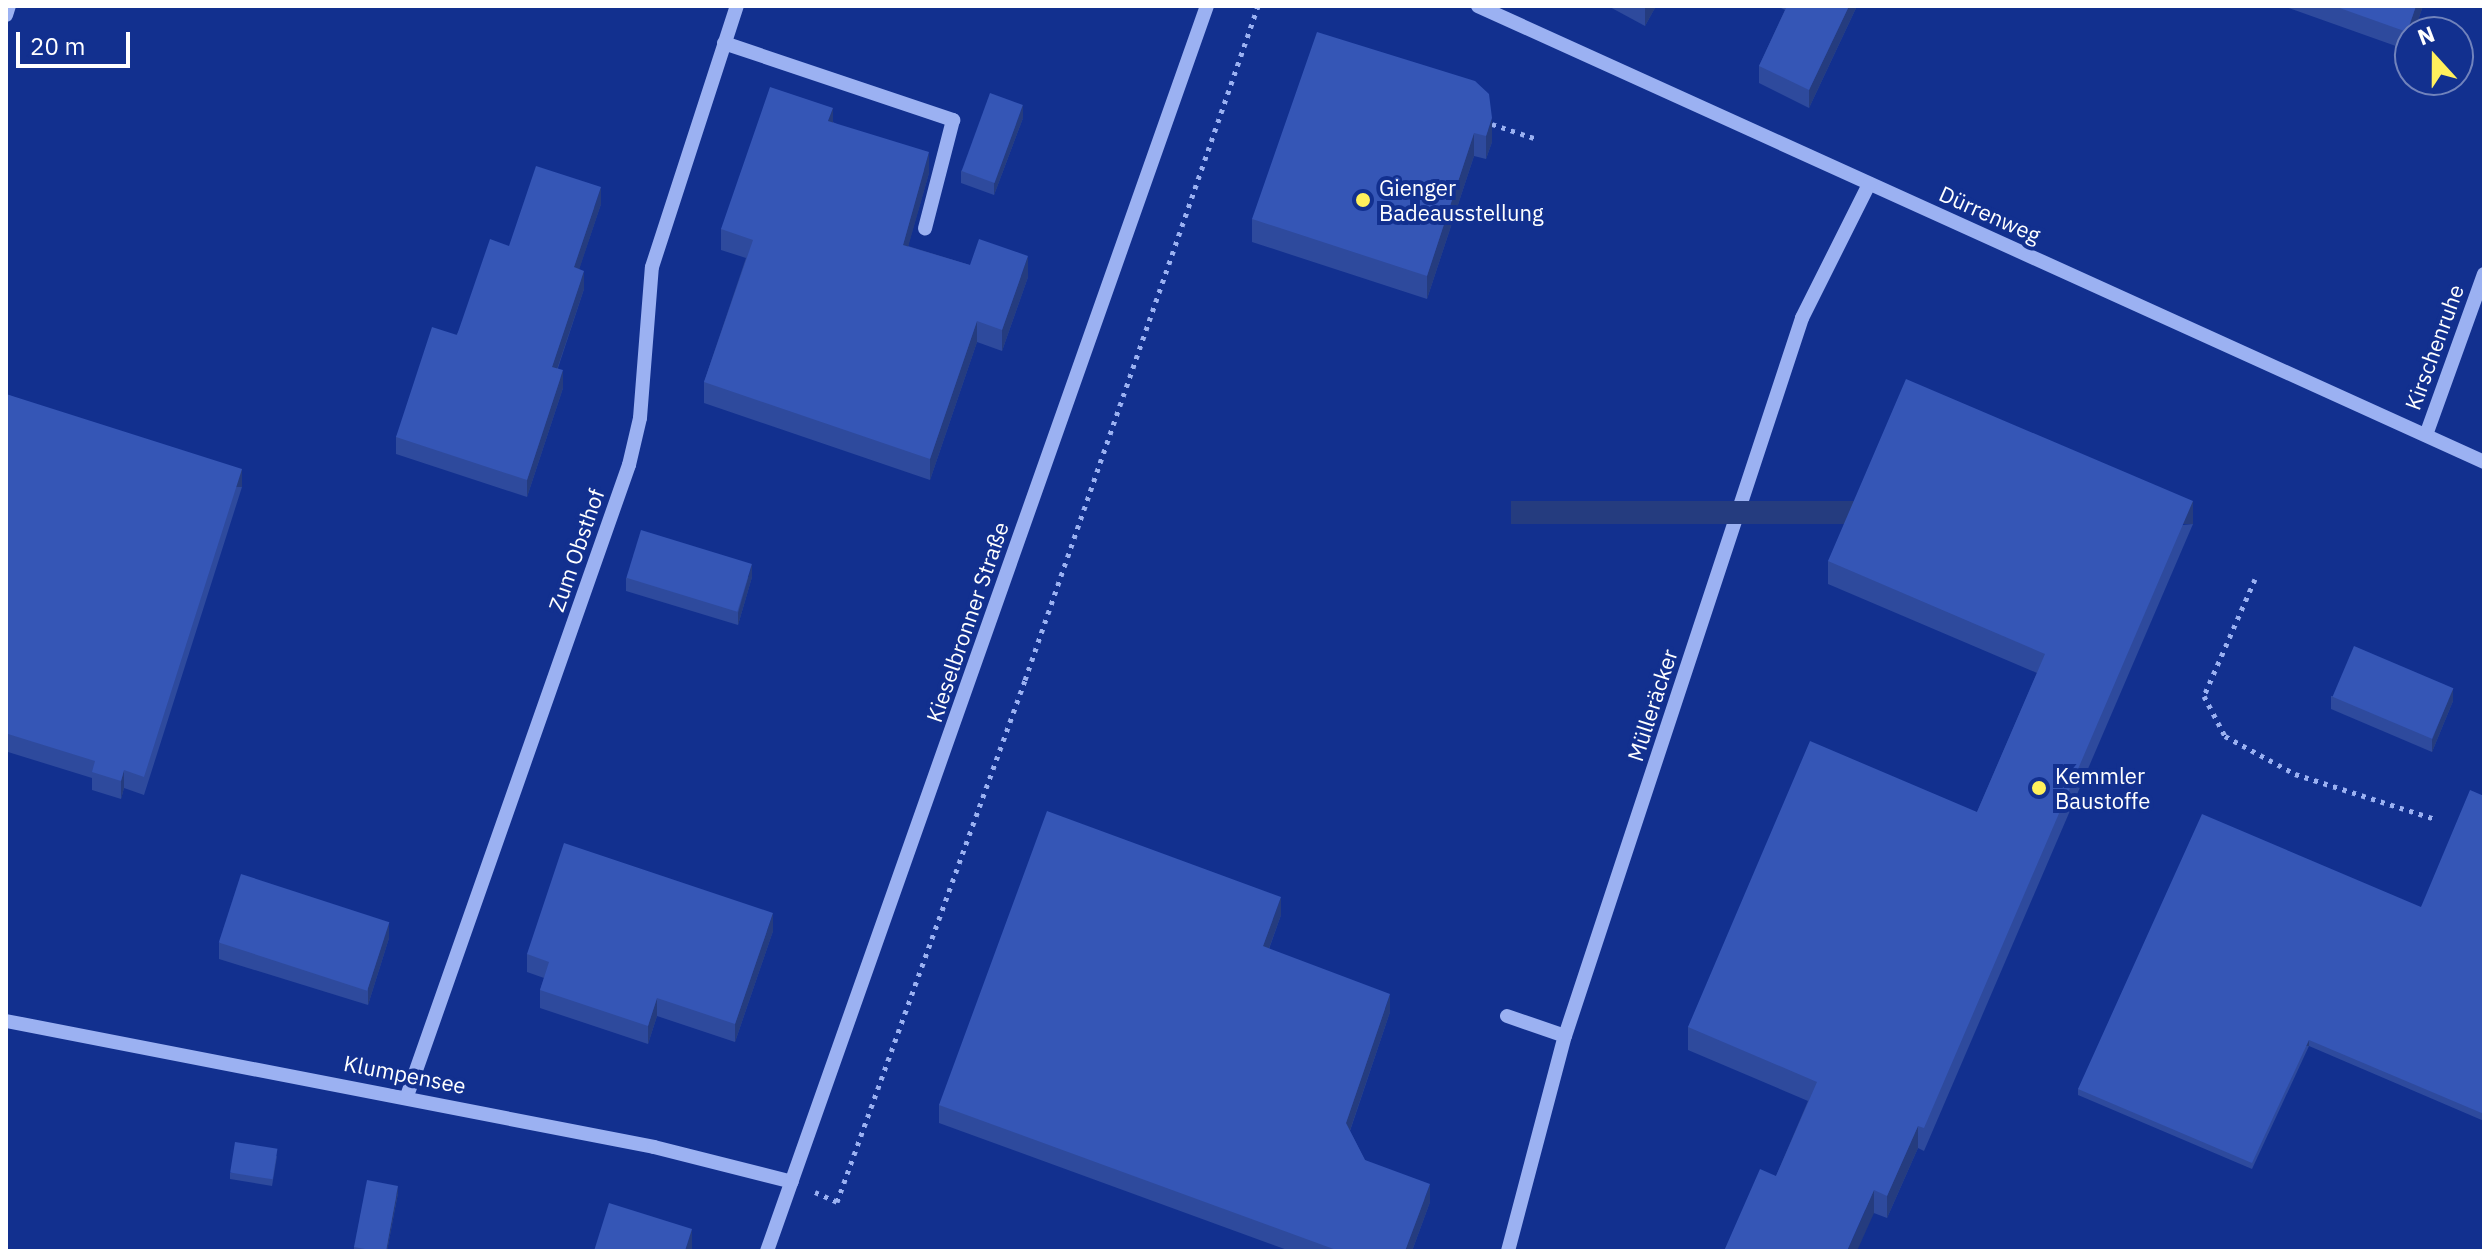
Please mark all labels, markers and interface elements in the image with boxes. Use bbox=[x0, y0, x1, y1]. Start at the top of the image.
scale bar bbox=[20, 16, 134, 66]
north arrow bbox=[2394, 16, 2474, 96]
text: N bbox=[2413, 19, 2439, 51]
text: 20 m bbox=[30, 30, 85, 62]
place label: Gienger Badeausstellung bbox=[1379, 174, 1544, 226]
street label: Dürrenweg bbox=[1935, 180, 2045, 248]
marker: Gienger Badeausstellung bbox=[1354, 191, 1372, 209]
street label: Kirschenruhe bbox=[2399, 281, 2469, 413]
street label: Zum Obsthof bbox=[543, 485, 609, 615]
street label: Kieselbronner Straße bbox=[920, 518, 1014, 726]
street label: Mülleräcker bbox=[1621, 646, 1683, 764]
place label: Kemmler Baustoffe bbox=[2055, 762, 2150, 814]
marker: Kemmler Baustoffe bbox=[2030, 779, 2048, 797]
street label: Klumpensee bbox=[342, 1049, 468, 1099]

